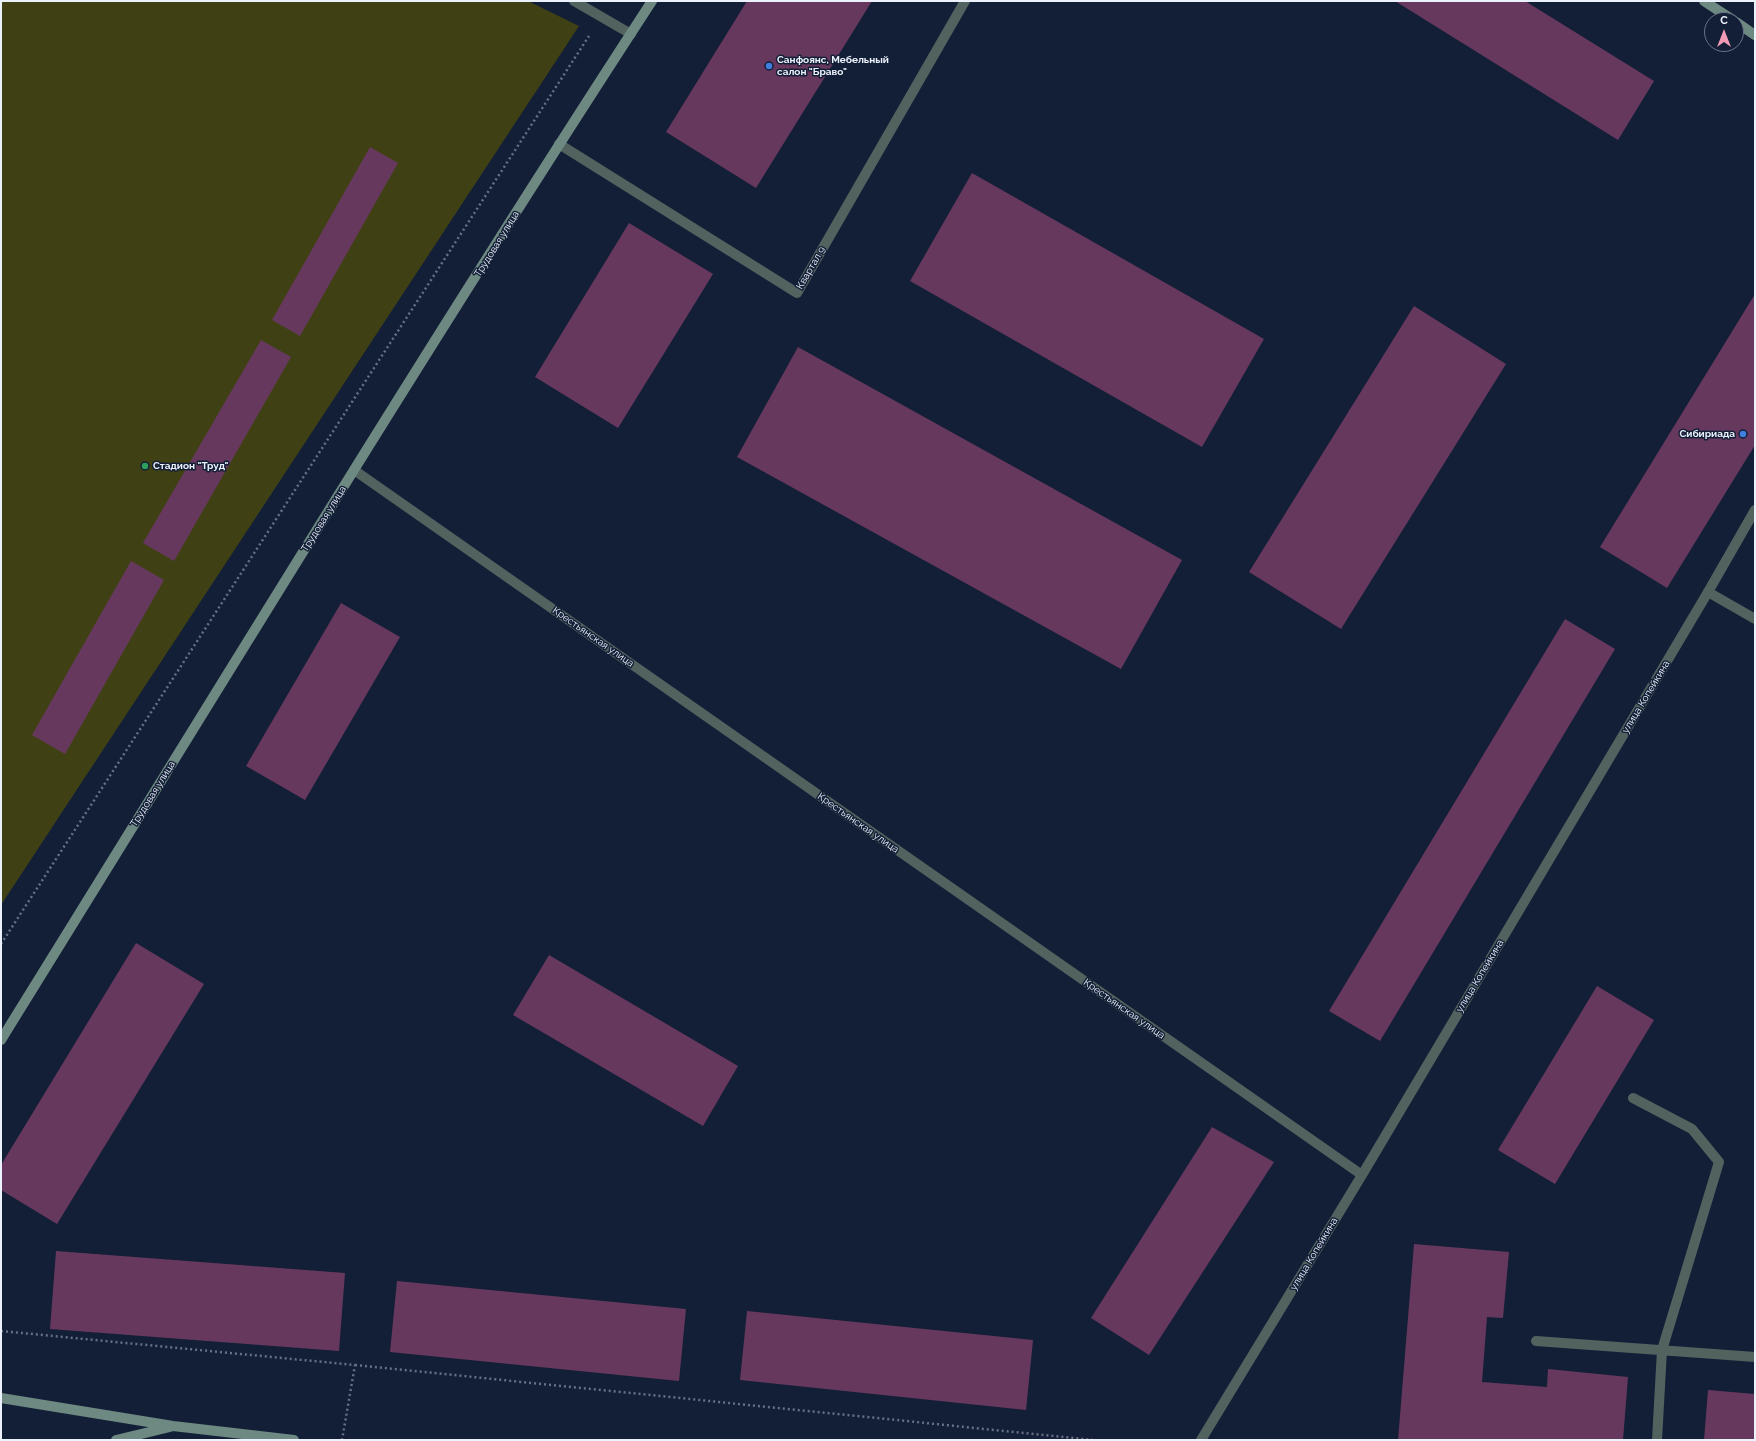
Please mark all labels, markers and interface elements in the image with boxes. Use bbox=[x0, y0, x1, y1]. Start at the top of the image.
north arrow bbox=[1704, 12, 1744, 52]
text: С bbox=[1720, 14, 1728, 27]
place label: Санфоянс, Мебельный салон "Браво" bbox=[777, 54, 889, 78]
marker: Санфоянс, Мебельный салон "Браво" bbox=[764, 61, 774, 71]
street label: Трудовая улица bbox=[472, 209, 522, 279]
street label: Квартал 9 bbox=[794, 244, 828, 292]
place label: Сибириада bbox=[1679, 428, 1735, 440]
marker: Сибириада bbox=[1738, 429, 1748, 439]
place label: Стадион "Труд" bbox=[153, 460, 228, 472]
marker: Стадион "Труд" bbox=[140, 461, 150, 471]
street label: Трудовая улица bbox=[299, 484, 349, 554]
street label: Крестьянская улица bbox=[550, 604, 636, 670]
street label: улица Копейкина bbox=[1620, 658, 1672, 736]
street label: Трудовая улица bbox=[128, 759, 178, 829]
street label: Крестьянская улица bbox=[815, 790, 901, 856]
street label: улица Копейкина bbox=[1454, 937, 1506, 1015]
street label: Крестьянская улица bbox=[1081, 976, 1167, 1042]
street label: улица Копейкина bbox=[1288, 1215, 1340, 1293]

